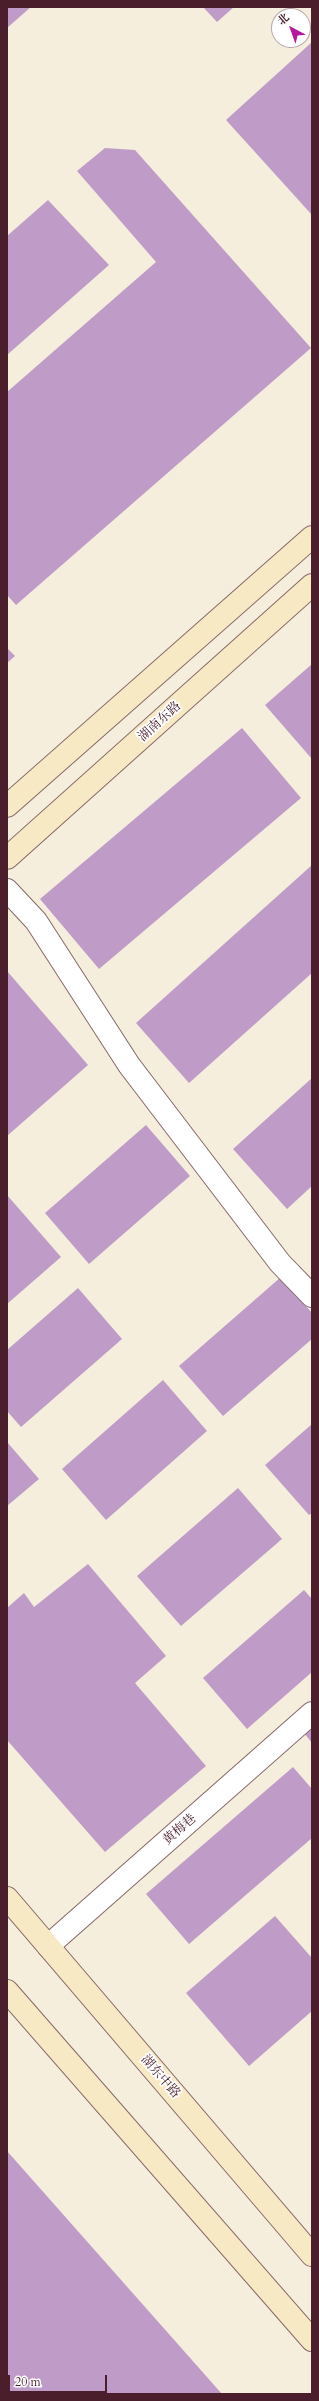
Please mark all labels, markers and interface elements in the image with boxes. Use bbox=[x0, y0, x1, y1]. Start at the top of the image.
north arrow bbox=[271, 8, 311, 48]
text: 北 bbox=[274, 10, 293, 29]
street label: 湖南东路 bbox=[135, 699, 185, 745]
street label: 黄梅巷 bbox=[160, 1811, 200, 1849]
street label: 湖东中路 bbox=[137, 2052, 183, 2102]
scale bar bbox=[10, 2367, 109, 2393]
text: 20 m bbox=[15, 2374, 41, 2390]

